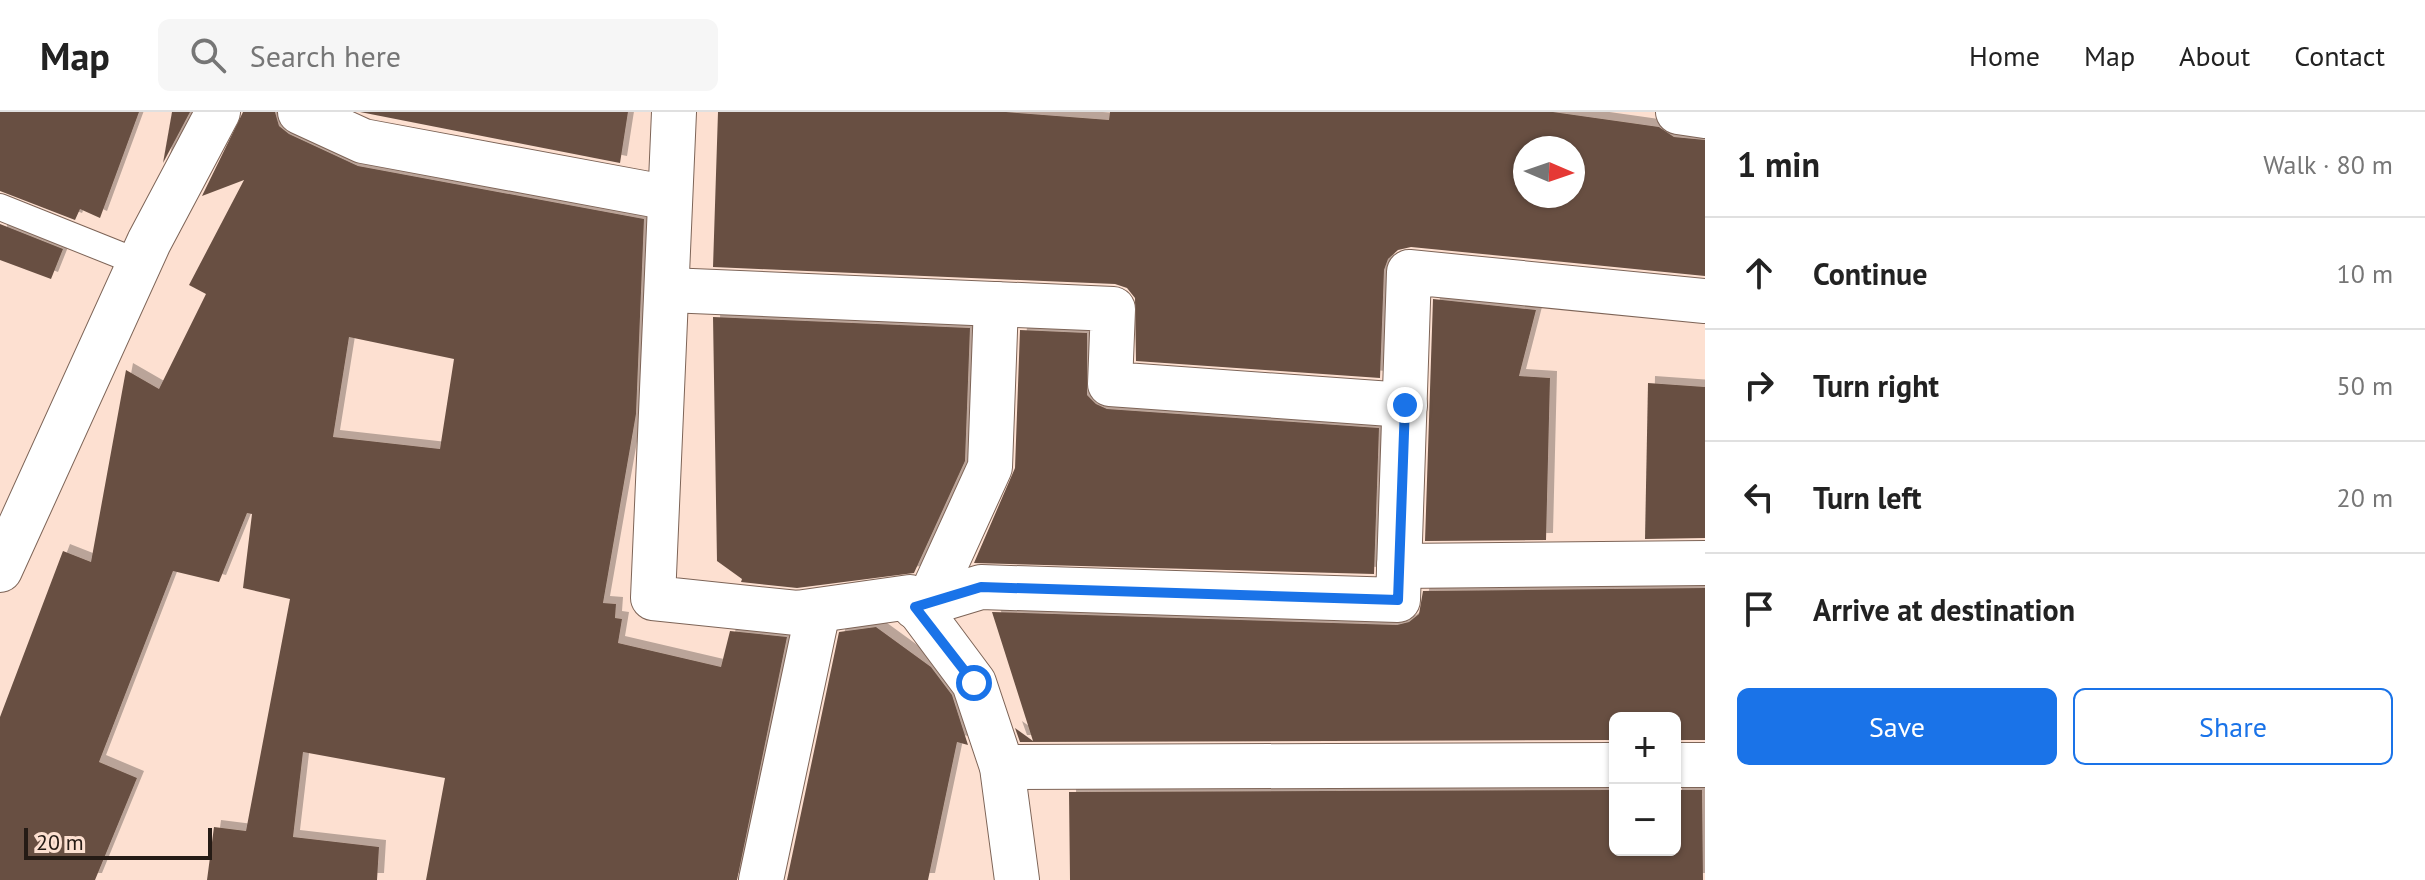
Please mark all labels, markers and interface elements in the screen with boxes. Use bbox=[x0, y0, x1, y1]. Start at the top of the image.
search box bbox=[158, 19, 718, 91]
text: Map bbox=[40, 31, 110, 80]
icon: search bbox=[186, 33, 230, 77]
text: Search here bbox=[250, 36, 401, 75]
text: Home bbox=[1969, 37, 2040, 74]
text: Map bbox=[2084, 37, 2135, 74]
text: About bbox=[2179, 37, 2250, 74]
text: Contact bbox=[2294, 37, 2385, 74]
north arrow bbox=[1513, 136, 1585, 208]
text: 1 min bbox=[1737, 142, 1820, 186]
text: Walk · 80 m bbox=[2263, 148, 2393, 181]
icon: ahead bbox=[1737, 251, 1781, 295]
text: Continue bbox=[1813, 254, 1927, 293]
text: 10 m bbox=[2337, 257, 2393, 290]
icon: right bbox=[1737, 363, 1781, 407]
text: Turn right bbox=[1813, 366, 1939, 405]
text: 50 m bbox=[2337, 369, 2393, 402]
route end bbox=[1387, 387, 1423, 423]
icon: left bbox=[1737, 475, 1781, 519]
text: Turn left bbox=[1813, 478, 1921, 517]
text: 20 m bbox=[2337, 481, 2393, 514]
icon: arrive bbox=[1737, 587, 1781, 631]
text: Arrive at destination bbox=[1813, 590, 2075, 629]
route start bbox=[956, 665, 992, 701]
button: Save bbox=[1737, 688, 2057, 765]
button: Share bbox=[2073, 688, 2393, 765]
map controls bbox=[1609, 712, 1681, 856]
button: + bbox=[1609, 712, 1681, 784]
button: − bbox=[1609, 784, 1681, 856]
scale bar bbox=[24, 824, 212, 860]
text: 20 m bbox=[36, 828, 84, 856]

